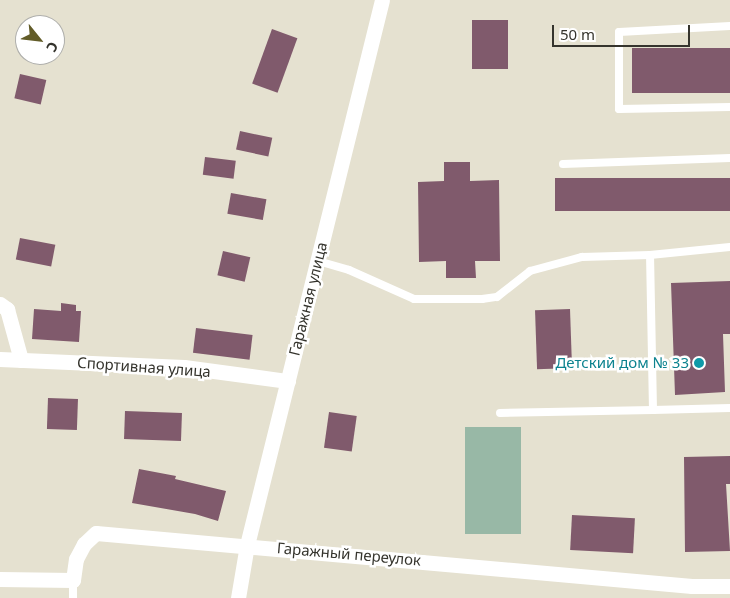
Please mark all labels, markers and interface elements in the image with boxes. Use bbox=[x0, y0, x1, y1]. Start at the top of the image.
north arrow bbox=[15, 15, 65, 65]
scale bar bbox=[555, 15, 692, 47]
text: 50 m bbox=[560, 24, 595, 44]
text: С bbox=[42, 38, 63, 56]
street label: Гаражная улица bbox=[285, 240, 331, 358]
street label: Спортивная улица bbox=[77, 353, 211, 381]
place label: Детский дом № 33 bbox=[555, 354, 689, 372]
marker: Детский дом № 33 bbox=[693, 357, 705, 369]
street label: Гаражный переулок bbox=[276, 539, 422, 569]

